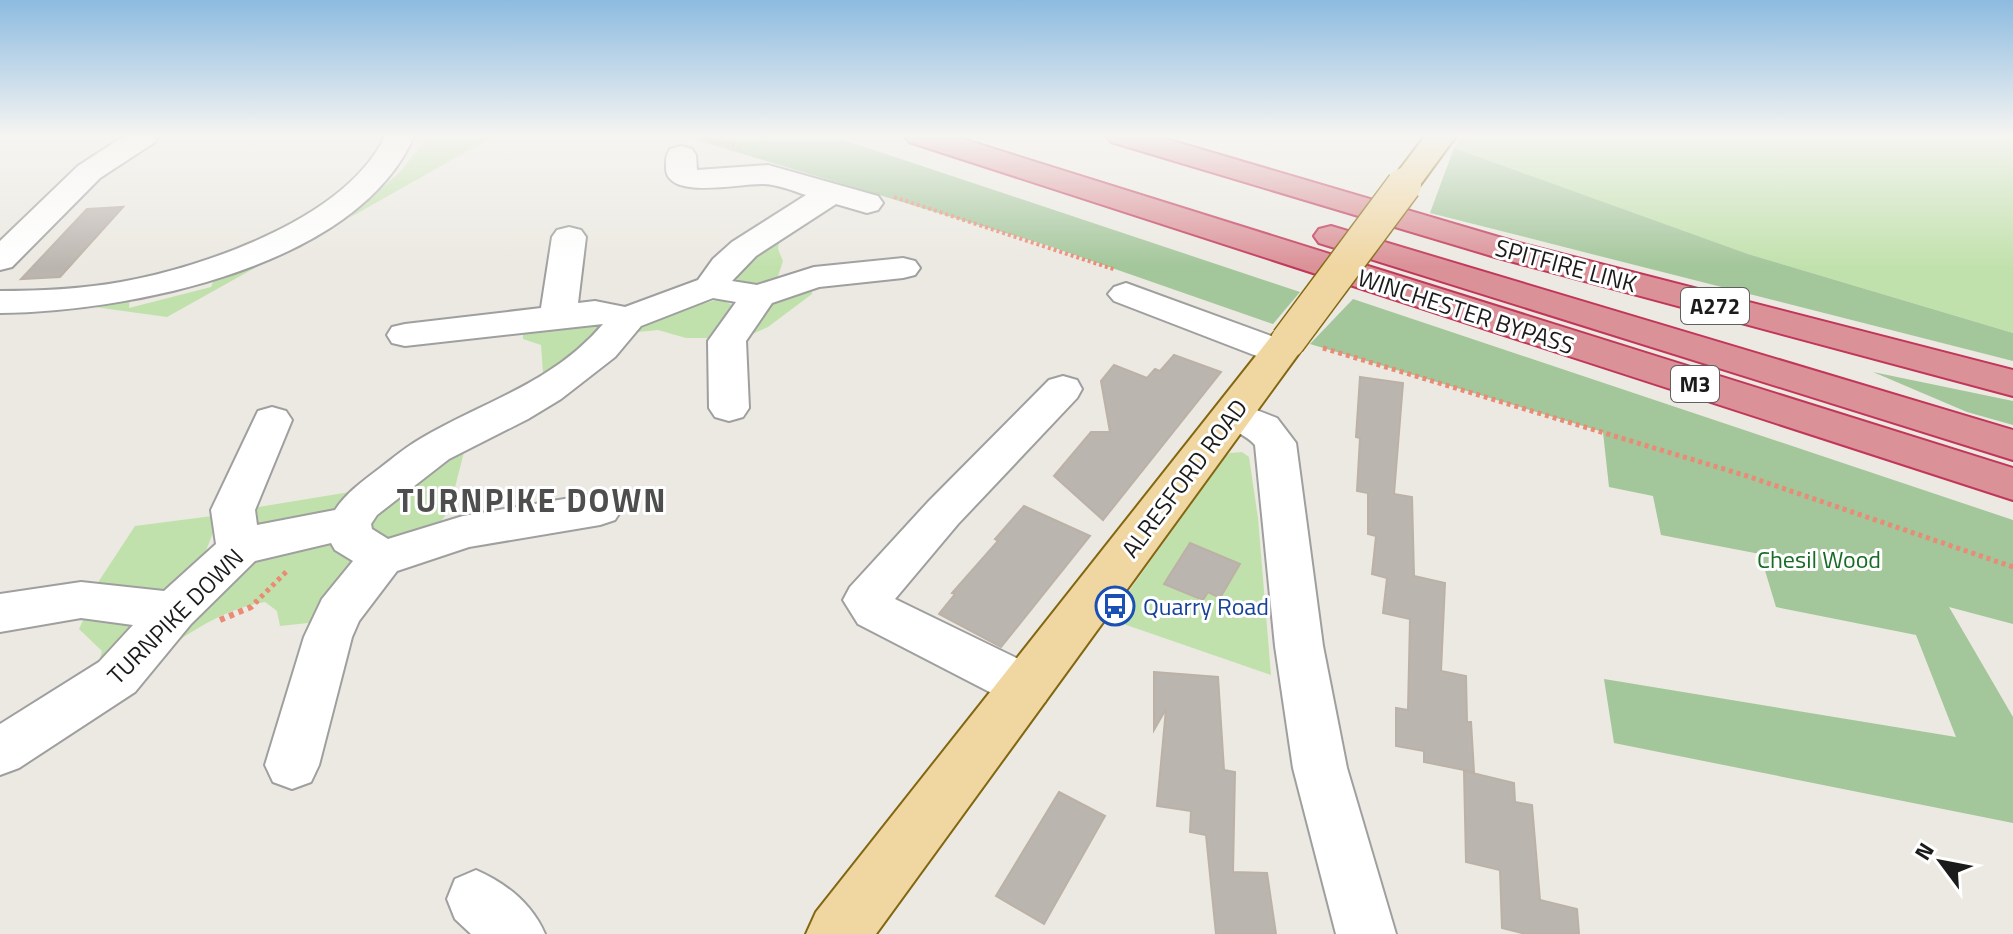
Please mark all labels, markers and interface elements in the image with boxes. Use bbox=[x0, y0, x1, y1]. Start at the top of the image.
street label: SPITFIRE LINK bbox=[1491, 229, 1641, 301]
street label: WINCHESTER BYPASS bbox=[1353, 259, 1579, 363]
road number: A272 bbox=[1681, 288, 1749, 324]
road number: M3 bbox=[1671, 366, 1719, 402]
street label: ALRESFORD ROAD bbox=[1112, 391, 1256, 565]
district label: TURNPIKE DOWN bbox=[397, 476, 667, 524]
street label: TURNPIKE DOWN bbox=[99, 540, 251, 692]
park label: Chesil Wood bbox=[1757, 541, 1881, 577]
bus stop icon: Quarry Road bbox=[1094, 585, 1136, 627]
place label: Quarry Road bbox=[1143, 588, 1269, 624]
north arrow bbox=[1901, 822, 1981, 902]
text: N bbox=[1906, 836, 1942, 867]

